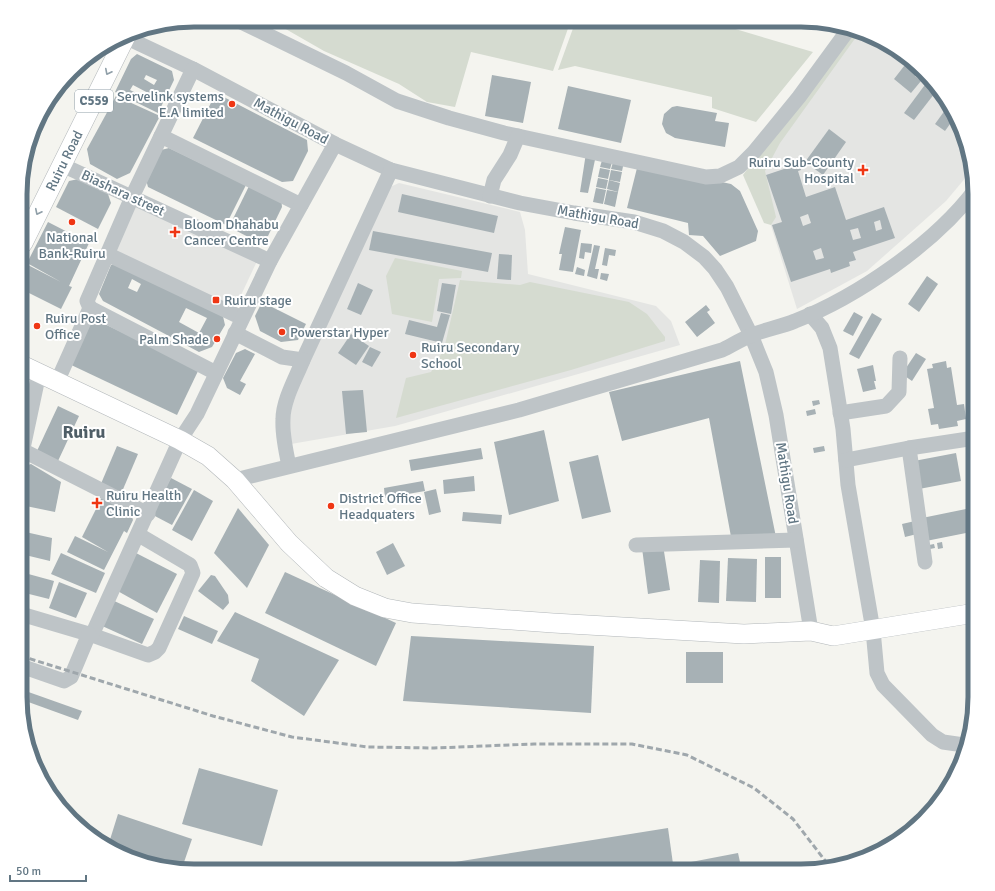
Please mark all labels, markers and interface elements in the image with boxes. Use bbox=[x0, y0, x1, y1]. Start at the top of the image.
one-way arrow bbox=[105, 68, 113, 75]
place label: Servelink systems E.A limited bbox=[117, 88, 224, 121]
road number: C559 bbox=[75, 90, 113, 112]
street label: Mathigu Road bbox=[251, 94, 331, 148]
marker: Servelink systems E.A limited bbox=[227, 99, 237, 109]
street label: Ruiru Road bbox=[42, 128, 86, 194]
place label: Ruiru Sub-County Hospital bbox=[748, 154, 854, 187]
marker: Ruiru Sub-County Hospital bbox=[857, 164, 869, 176]
street label: Biashara street bbox=[79, 166, 168, 220]
street label: Mathigu Road bbox=[556, 201, 640, 233]
one-way arrow bbox=[35, 208, 43, 215]
place label: Bloom Dhahabu Cancer Centre bbox=[184, 216, 279, 249]
marker: National Bank-Ruiru bbox=[67, 217, 77, 227]
marker: Bloom Dhahabu Cancer Centre bbox=[169, 226, 181, 238]
place label: National Bank-Ruiru bbox=[38, 229, 106, 262]
place label: Ruiru stage bbox=[224, 292, 292, 309]
marker: Ruiru stage bbox=[211, 295, 221, 305]
place label: Ruiru Post Office bbox=[45, 310, 106, 343]
marker: Ruiru Post Office bbox=[32, 321, 42, 331]
place label: Powerstar Hyper bbox=[290, 324, 390, 341]
marker: Powerstar Hyper bbox=[277, 327, 287, 337]
place label: Palm Shade bbox=[139, 331, 209, 348]
marker: Palm Shade bbox=[212, 334, 222, 344]
place label: Ruiru Secondary School bbox=[421, 339, 520, 372]
marker: Ruiru Secondary School bbox=[408, 350, 418, 360]
district label: Ruiru bbox=[62, 421, 106, 443]
street label: Mathigu Road bbox=[772, 441, 802, 525]
place label: Ruiru Health Clinic bbox=[106, 487, 181, 520]
place label: District Office Headquaters bbox=[339, 490, 422, 523]
marker: Ruiru Health Clinic bbox=[91, 497, 103, 509]
marker: District Office Headquaters bbox=[326, 501, 336, 511]
scale bar bbox=[10, 857, 86, 883]
text: 50 m bbox=[16, 864, 41, 879]

